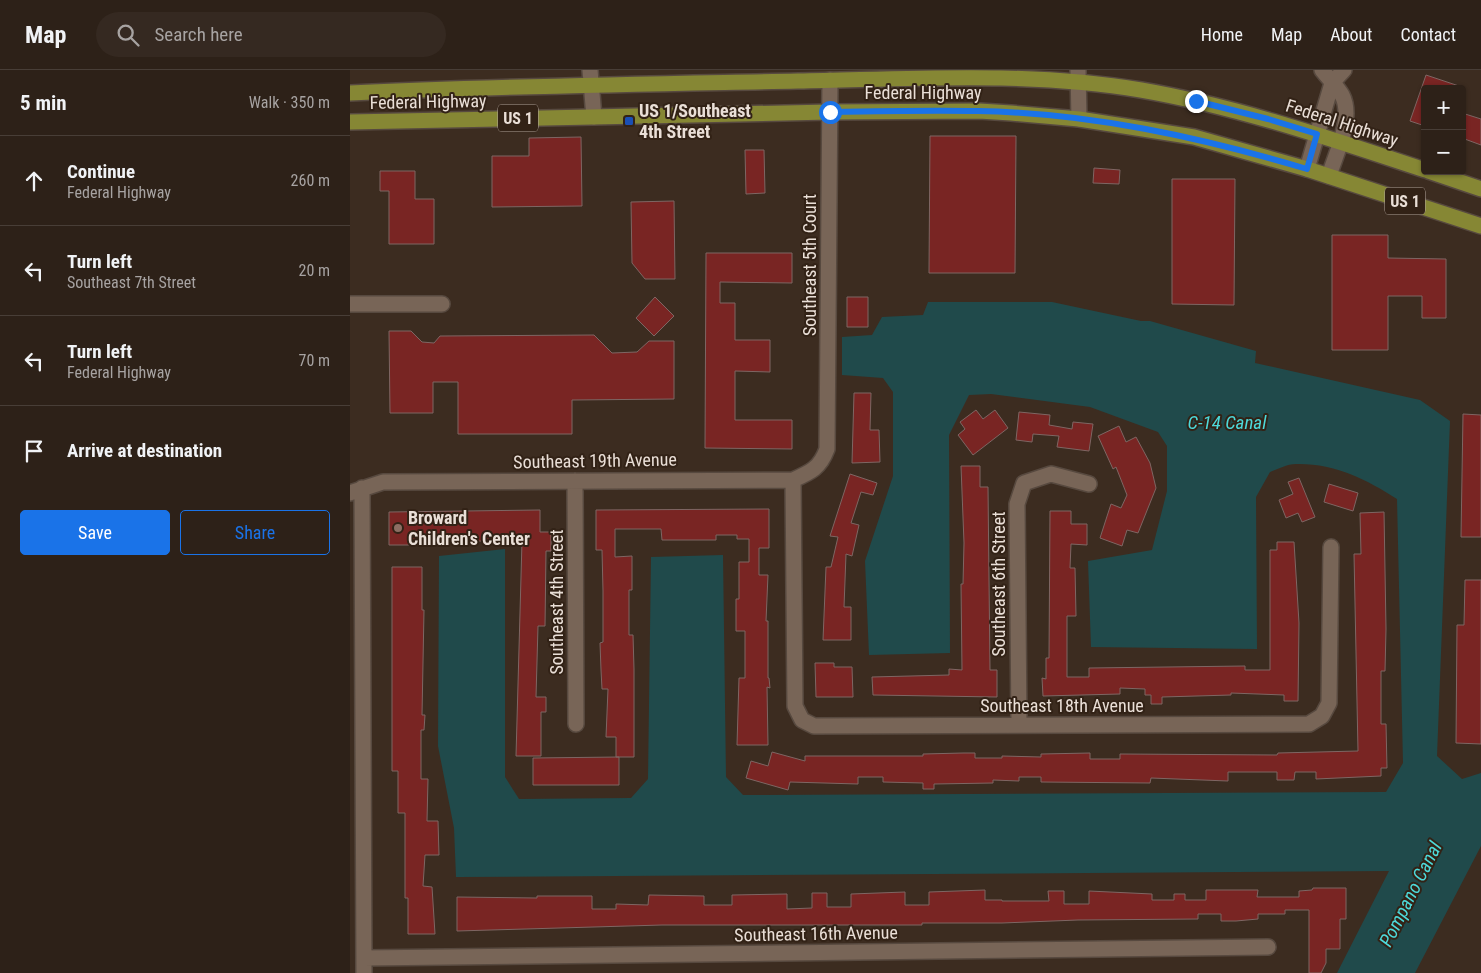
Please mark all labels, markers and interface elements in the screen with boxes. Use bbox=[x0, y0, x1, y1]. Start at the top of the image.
search box bbox=[96, 12, 446, 57]
text: Map bbox=[25, 21, 66, 49]
icon: search bbox=[114, 21, 142, 49]
text: Search here bbox=[154, 23, 243, 46]
text: Home bbox=[1201, 24, 1243, 45]
text: Map bbox=[1271, 24, 1302, 45]
text: About bbox=[1330, 24, 1372, 45]
text: Contact bbox=[1400, 24, 1456, 45]
street label: Federal Highway bbox=[865, 82, 982, 103]
map controls bbox=[1421, 85, 1466, 175]
button: + bbox=[1421, 85, 1466, 130]
street label: Federal Highway bbox=[369, 90, 487, 113]
route end bbox=[1185, 90, 1208, 113]
text: 5 min bbox=[20, 91, 67, 115]
text: Walk · 350 m bbox=[249, 93, 330, 112]
street label: Federal Highway bbox=[1283, 94, 1401, 151]
place label: US 1/Southeast 4th Street bbox=[639, 100, 751, 142]
route start bbox=[819, 101, 842, 124]
road number: US 1 bbox=[498, 104, 538, 132]
marker: US 1/Southeast 4th Street bbox=[623, 115, 635, 127]
button: − bbox=[1421, 130, 1466, 175]
text: Continue bbox=[67, 160, 135, 183]
icon: ahead bbox=[20, 167, 48, 195]
text: 260 m bbox=[291, 171, 330, 190]
text: Federal Highway bbox=[67, 183, 171, 202]
road number: US 1 bbox=[1385, 188, 1425, 214]
street label: Southeast 5th Court bbox=[799, 194, 820, 336]
text: Turn left bbox=[67, 250, 132, 273]
icon: left bbox=[20, 257, 48, 285]
text: 20 m bbox=[298, 261, 330, 280]
text: Southeast 7th Street bbox=[67, 273, 196, 292]
text: Turn left bbox=[67, 340, 132, 363]
icon: left bbox=[20, 347, 48, 375]
text: 70 m bbox=[298, 351, 330, 370]
text: Federal Highway bbox=[67, 363, 171, 382]
water label: C-14 Canal bbox=[1188, 411, 1267, 434]
icon: arrive bbox=[20, 437, 48, 465]
text: Arrive at destination bbox=[67, 439, 222, 462]
street label: Southeast 19th Avenue bbox=[513, 449, 677, 472]
place label: Broward Children's Center bbox=[408, 507, 530, 549]
button: Save bbox=[20, 510, 170, 555]
button: Share bbox=[180, 510, 330, 555]
street label: Southeast 6th Street bbox=[988, 511, 1009, 657]
marker: Broward Children's Center bbox=[392, 522, 404, 534]
street label: Southeast 4th Street bbox=[546, 529, 567, 675]
street label: Southeast 18th Avenue bbox=[980, 695, 1144, 716]
water label: Pompano Canal bbox=[1374, 837, 1447, 951]
street label: Southeast 16th Avenue bbox=[734, 922, 898, 945]

